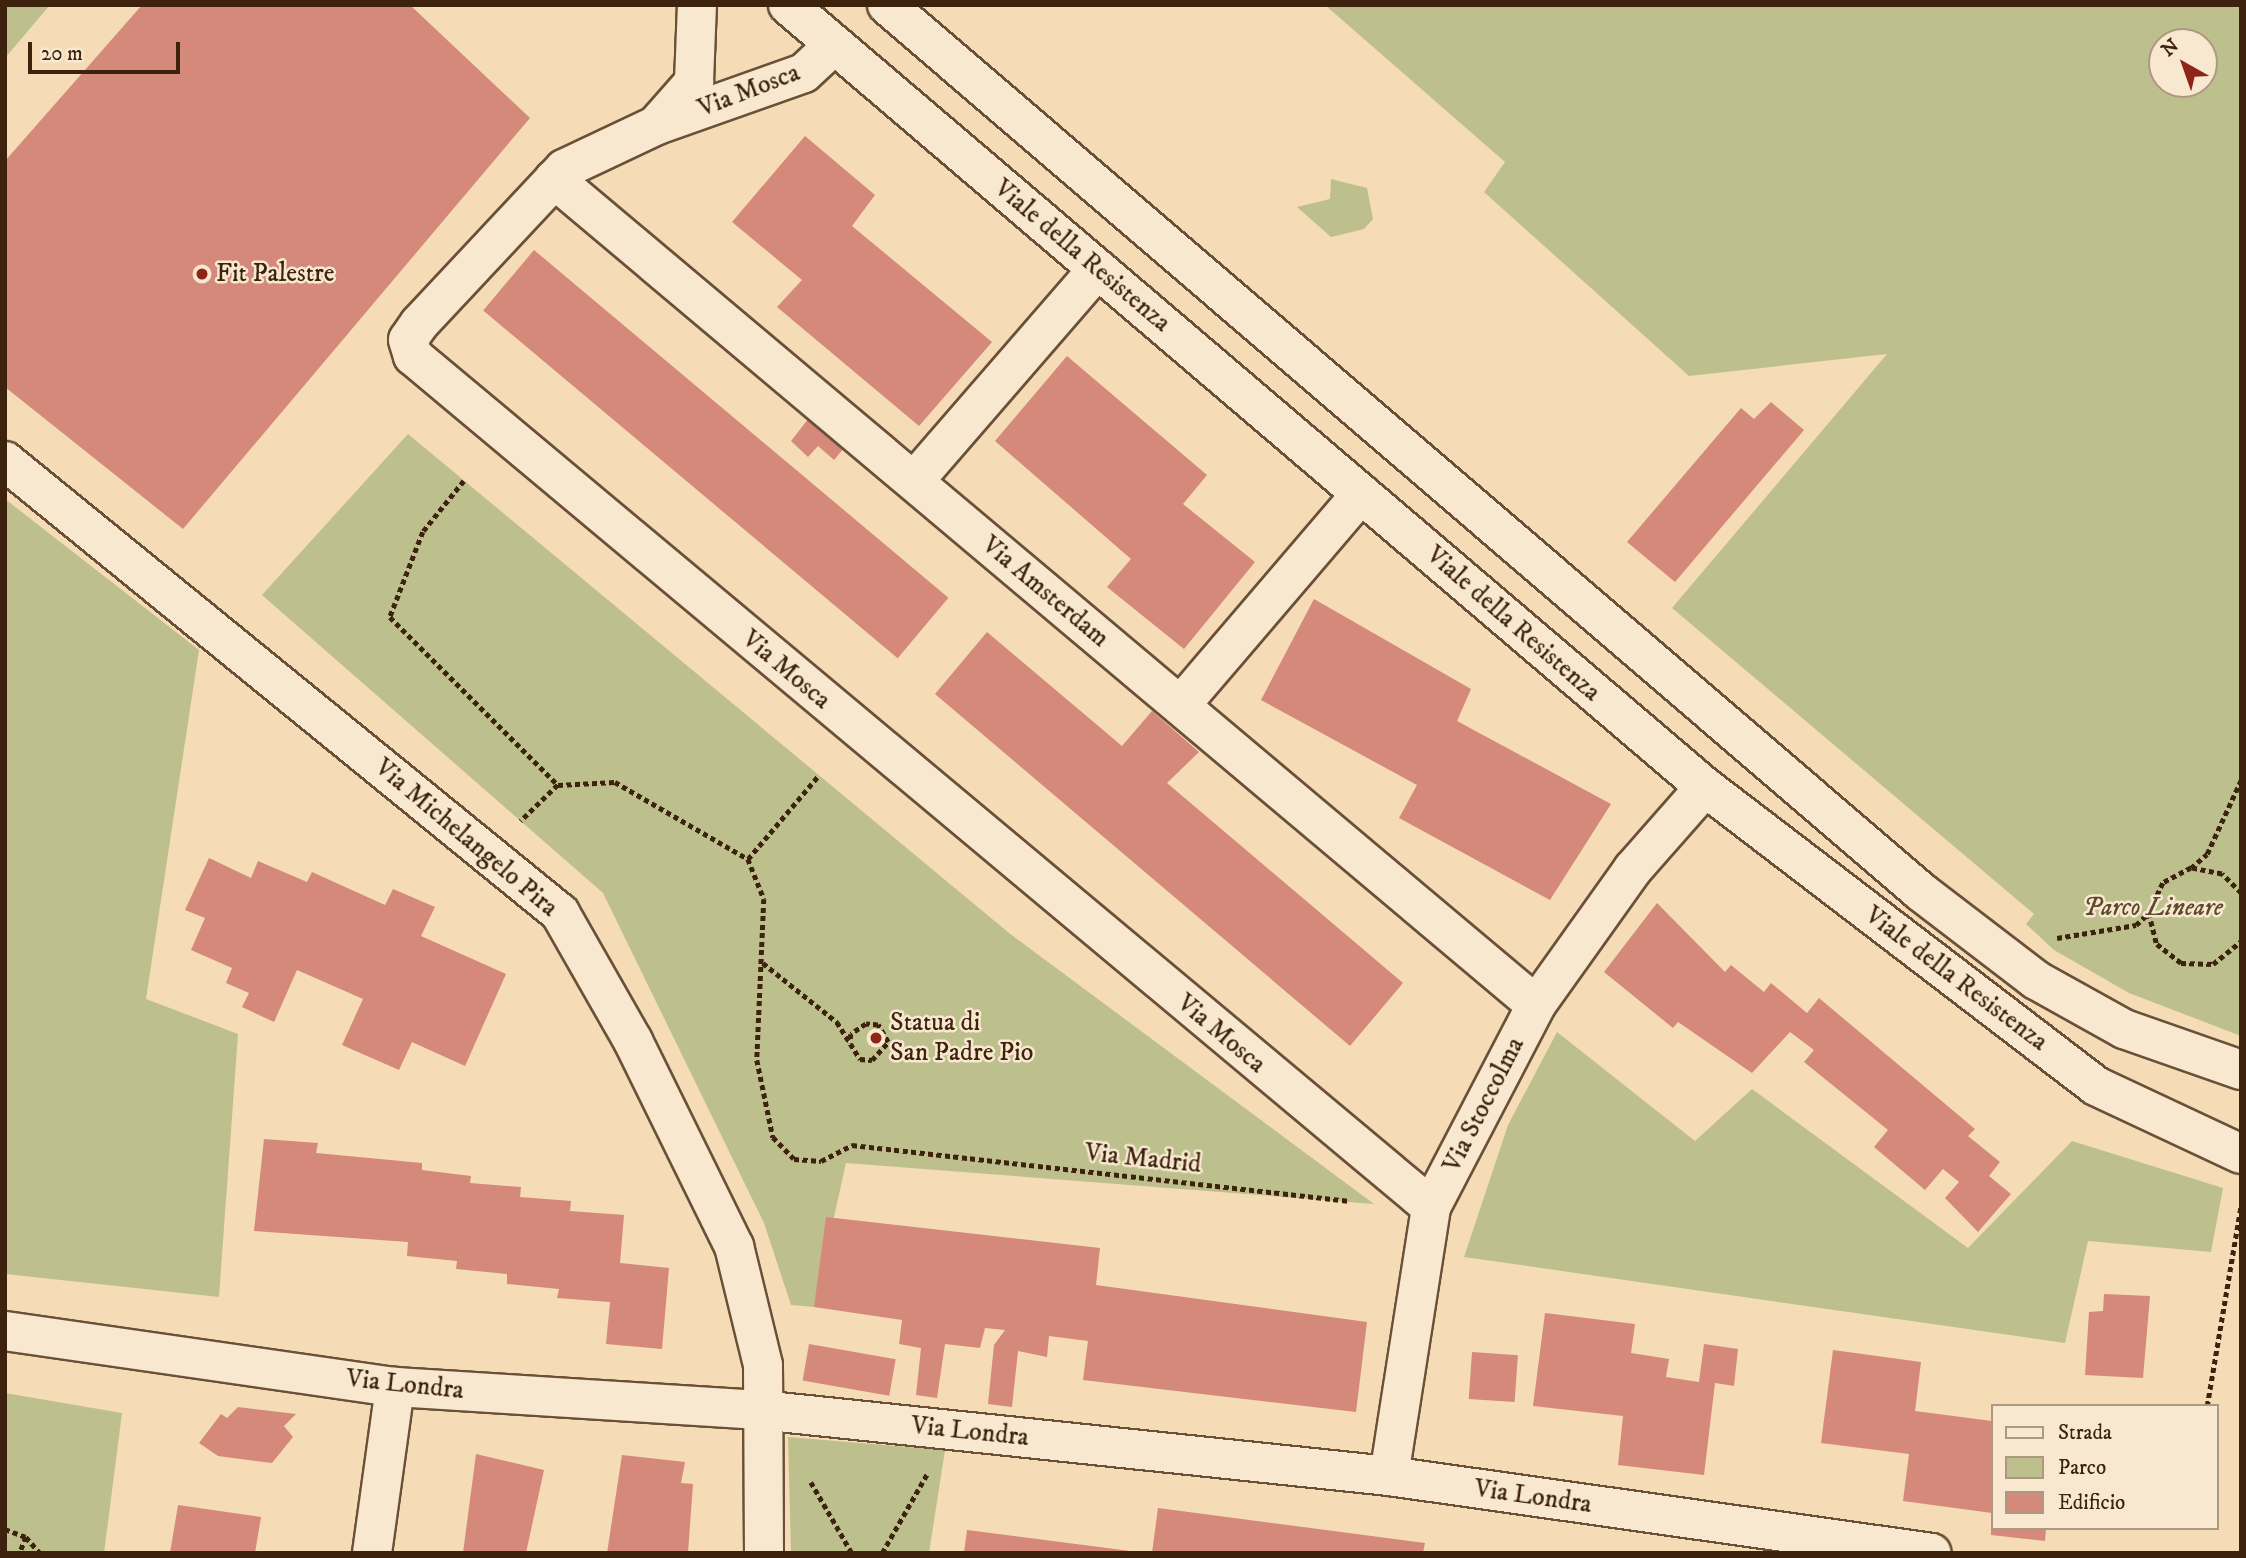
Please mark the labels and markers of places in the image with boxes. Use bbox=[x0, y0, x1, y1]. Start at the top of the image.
place label: Fit Palestre bbox=[216, 258, 335, 290]
marker: Fit Palestre bbox=[194, 266, 210, 282]
place label: Statua di San Padre Pio bbox=[890, 1007, 1033, 1068]
marker: Statua di San Padre Pio bbox=[868, 1030, 884, 1046]

